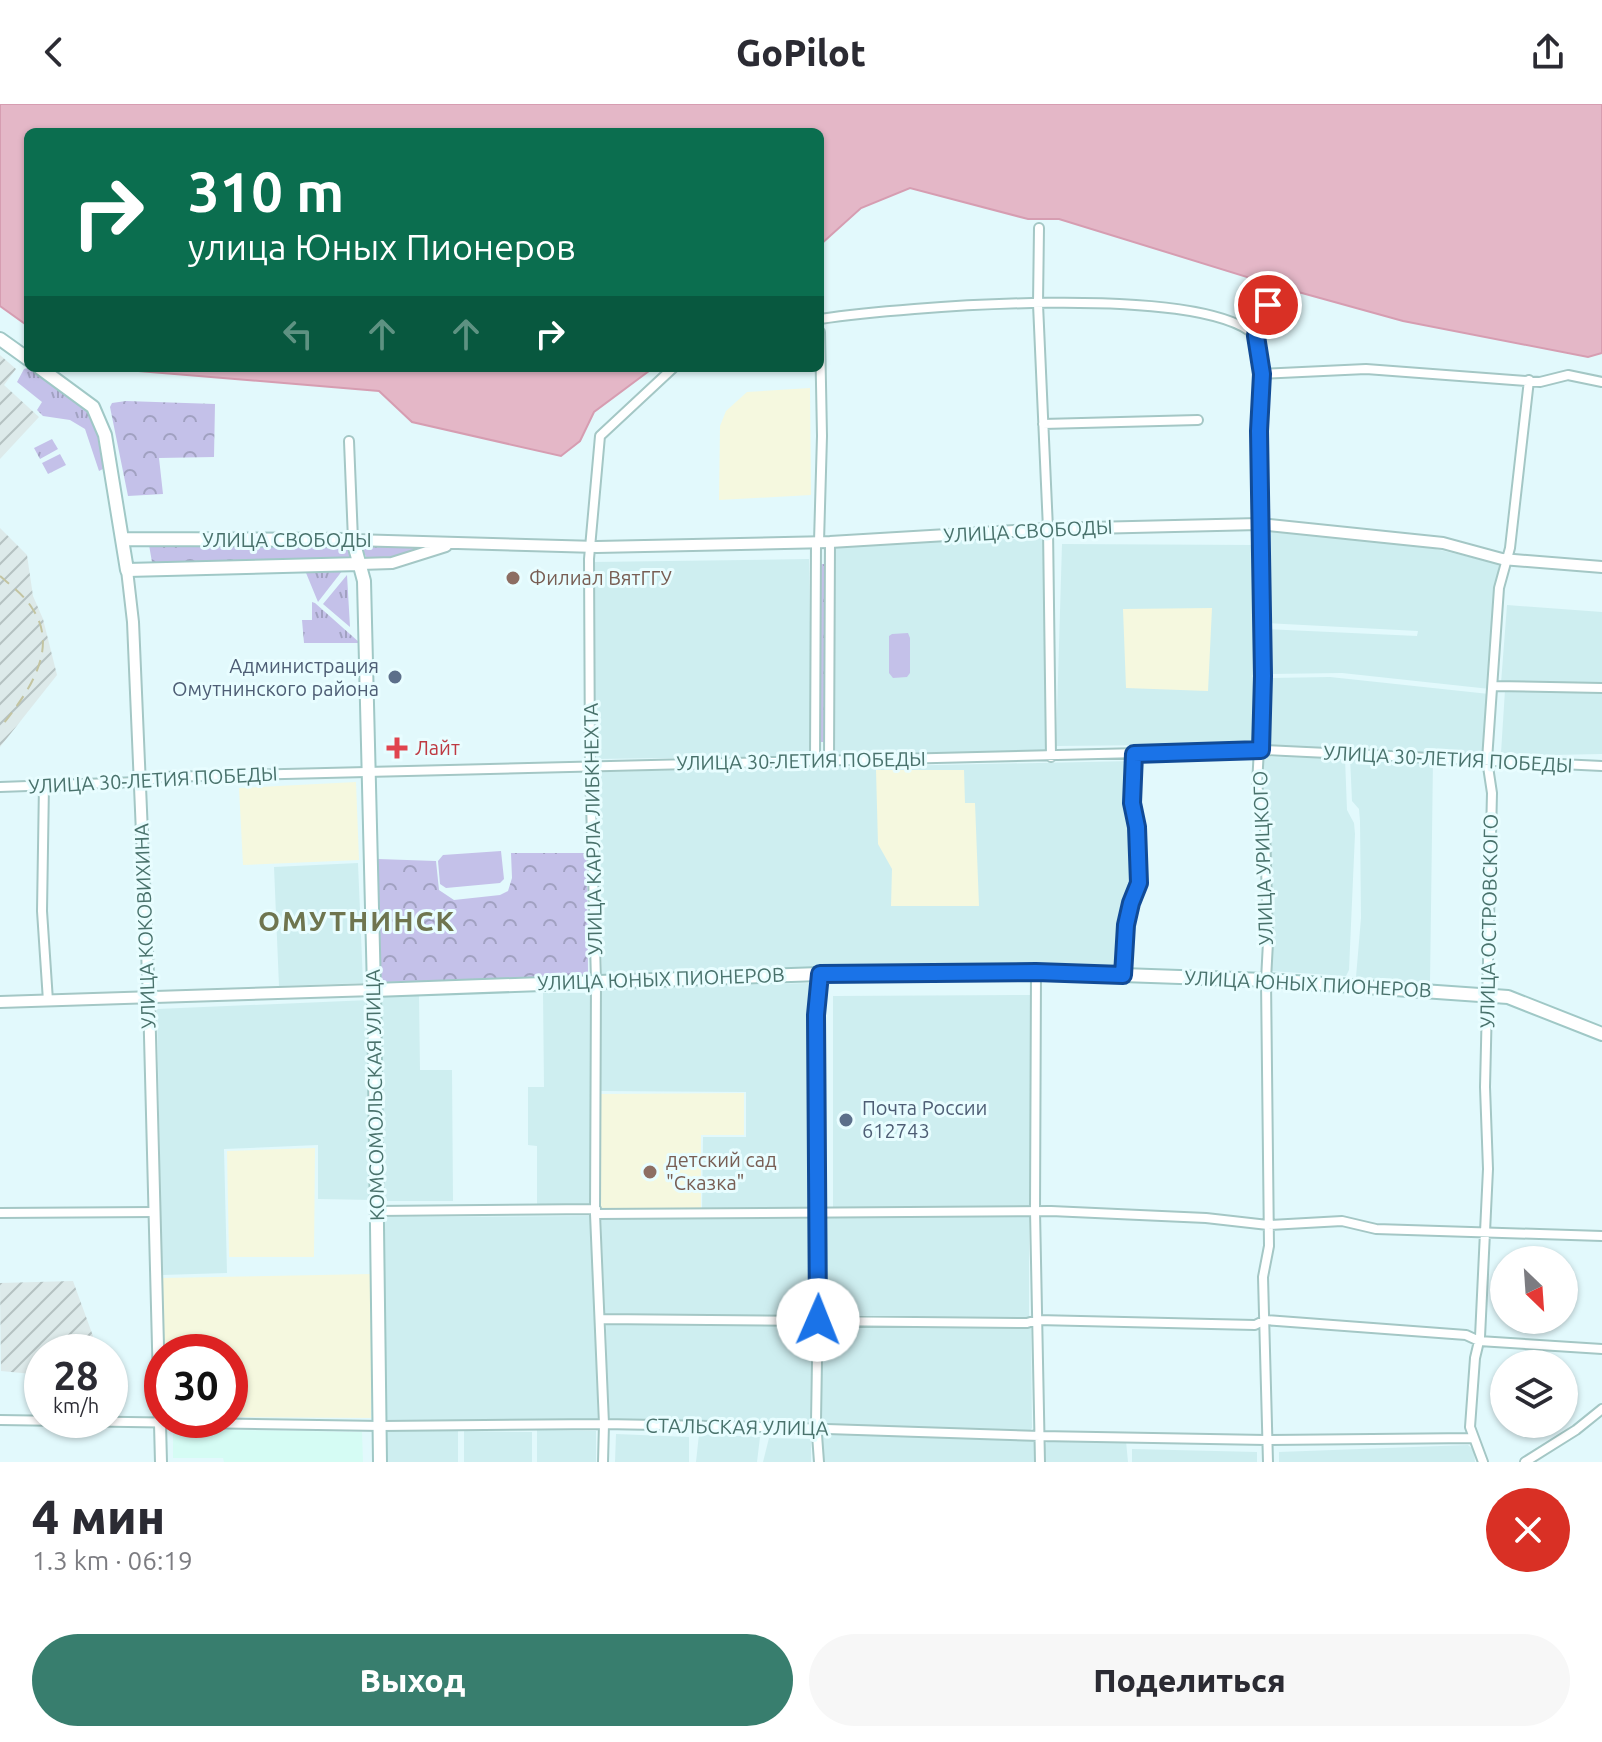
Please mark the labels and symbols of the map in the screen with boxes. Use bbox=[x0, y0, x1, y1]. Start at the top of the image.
pin bbox=[1234, 271, 1302, 339]
street label: УЛИЦА СВОБОДЫ bbox=[943, 515, 1113, 546]
street label: УЛИЦА СВОБОДЫ bbox=[202, 528, 372, 551]
place label: Филиал ВятГГУ bbox=[529, 566, 673, 589]
marker: Филиал ВятГГУ bbox=[504, 569, 522, 587]
place label: Администрация Омутнинского района bbox=[172, 654, 379, 700]
marker: Администрация Омутнинского района bbox=[386, 668, 404, 686]
street label: УЛИЦА КАРЛА ЛИБКНЕХТА bbox=[579, 703, 606, 955]
place label: Лайт bbox=[415, 736, 460, 759]
marker: Лайт bbox=[386, 737, 408, 759]
street label: УЛИЦА 30-ЛЕТИЯ ПОБЕДЫ bbox=[1323, 740, 1573, 777]
street label: УЛИЦА 30-ЛЕТИЯ ПОБЕДЫ bbox=[676, 747, 926, 774]
street label: УЛИЦА 30-ЛЕТИЯ ПОБЕДЫ bbox=[28, 761, 278, 798]
street label: УЛИЦА УРИЦКОГО bbox=[1248, 770, 1277, 946]
street label: УЛИЦА ОСТРОВСКОГО bbox=[1475, 814, 1502, 1028]
street label: УЛИЦА КОКОВИХИНА bbox=[129, 823, 160, 1029]
district label: ОМУТНИНСК bbox=[258, 905, 456, 936]
street label: УЛИЦА ЮНЫХ ПИОНЕРОВ bbox=[537, 963, 785, 994]
street label: УЛИЦА ЮНЫХ ПИОНЕРОВ bbox=[1184, 966, 1432, 1001]
street label: КОМСОМОЛЬСКАЯ УЛИЦА bbox=[361, 969, 388, 1221]
place label: Почта России 612743 bbox=[862, 1096, 987, 1142]
marker: Почта России 612743 bbox=[837, 1111, 855, 1129]
place label: детский сад "Сказка" bbox=[666, 1148, 777, 1194]
marker: детский сад "Сказка" bbox=[641, 1163, 659, 1181]
north arrow bbox=[1490, 1246, 1578, 1334]
position arrow bbox=[776, 1278, 860, 1362]
speed limit sign: 30 bbox=[144, 1334, 248, 1438]
street label: СТАЛЬСКАЯ УЛИЦА bbox=[645, 1413, 829, 1440]

